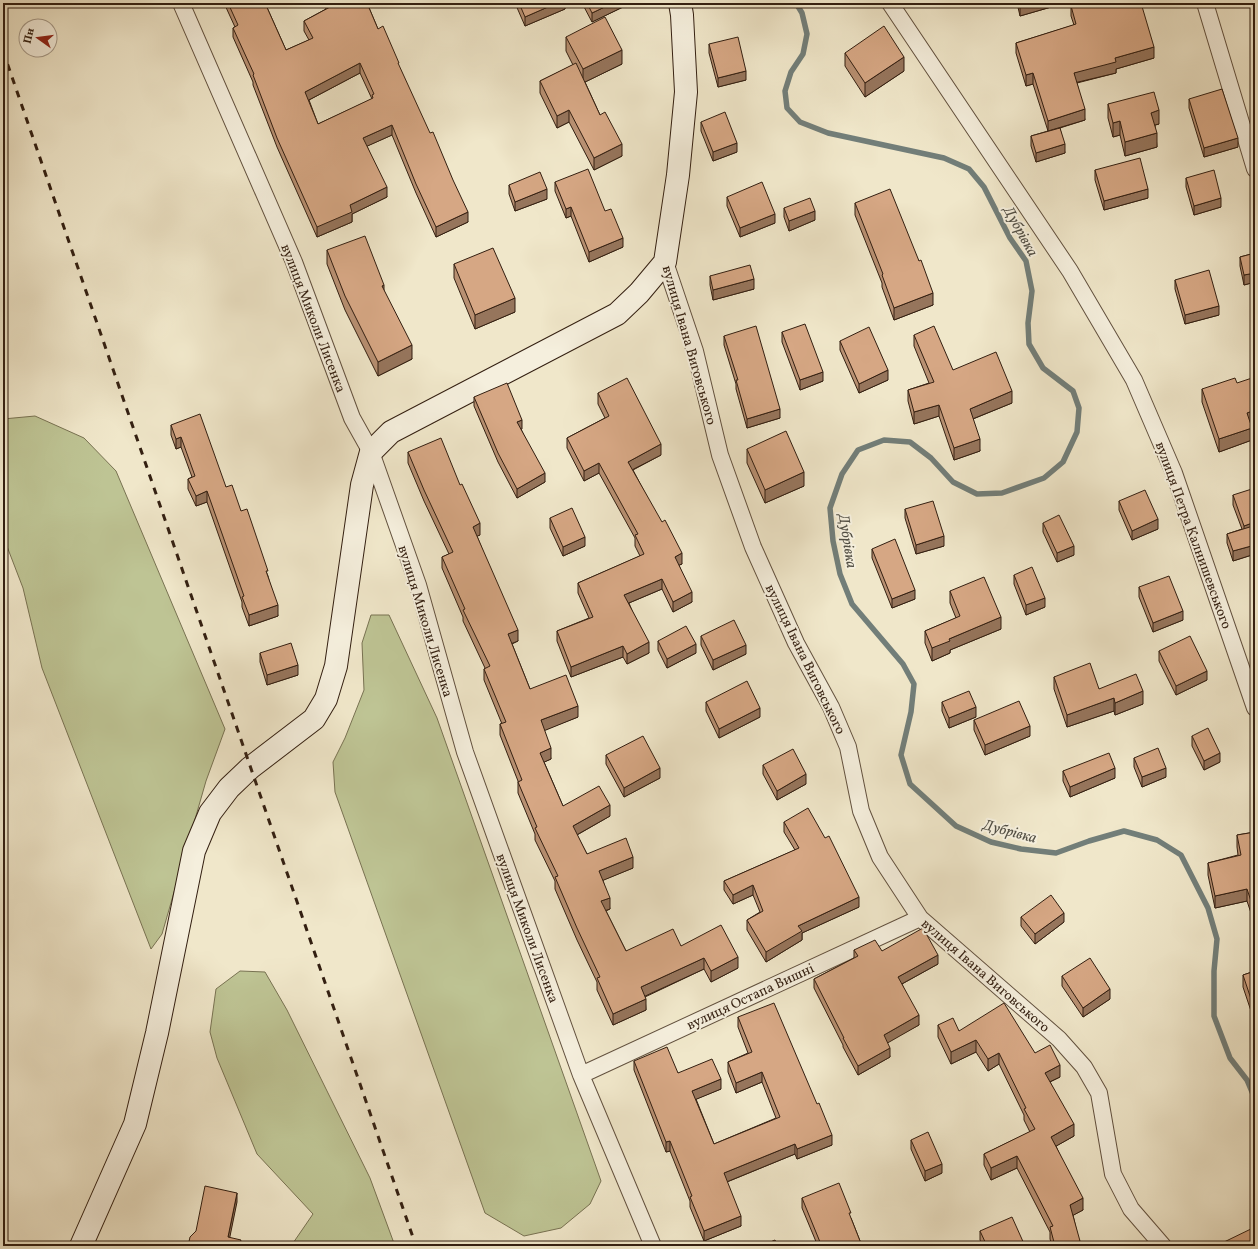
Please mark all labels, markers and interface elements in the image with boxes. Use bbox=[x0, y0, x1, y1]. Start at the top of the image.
north arrow bbox=[18, 18, 58, 58]
text: Пн bbox=[21, 27, 39, 45]
water label: Дубрівка bbox=[997, 202, 1042, 261]
street label: вулиця Миколи Лисенка bbox=[275, 242, 350, 396]
street label: вулиця Івана Виговського bbox=[657, 264, 720, 427]
street label: вулиця Петра Калнишевського bbox=[1150, 439, 1235, 632]
water label: Дубрівка bbox=[832, 512, 861, 570]
street label: вулиця Миколи Лисенка bbox=[392, 543, 457, 700]
street label: вулиця Івана Виговського bbox=[760, 581, 849, 738]
water label: Дубрівка bbox=[980, 815, 1039, 850]
street label: вулиця Миколи Лисенка bbox=[491, 851, 562, 1006]
street label: вулиця Івана Виговського bbox=[917, 915, 1053, 1037]
street label: вулиця Остапа Вишні bbox=[684, 959, 818, 1035]

